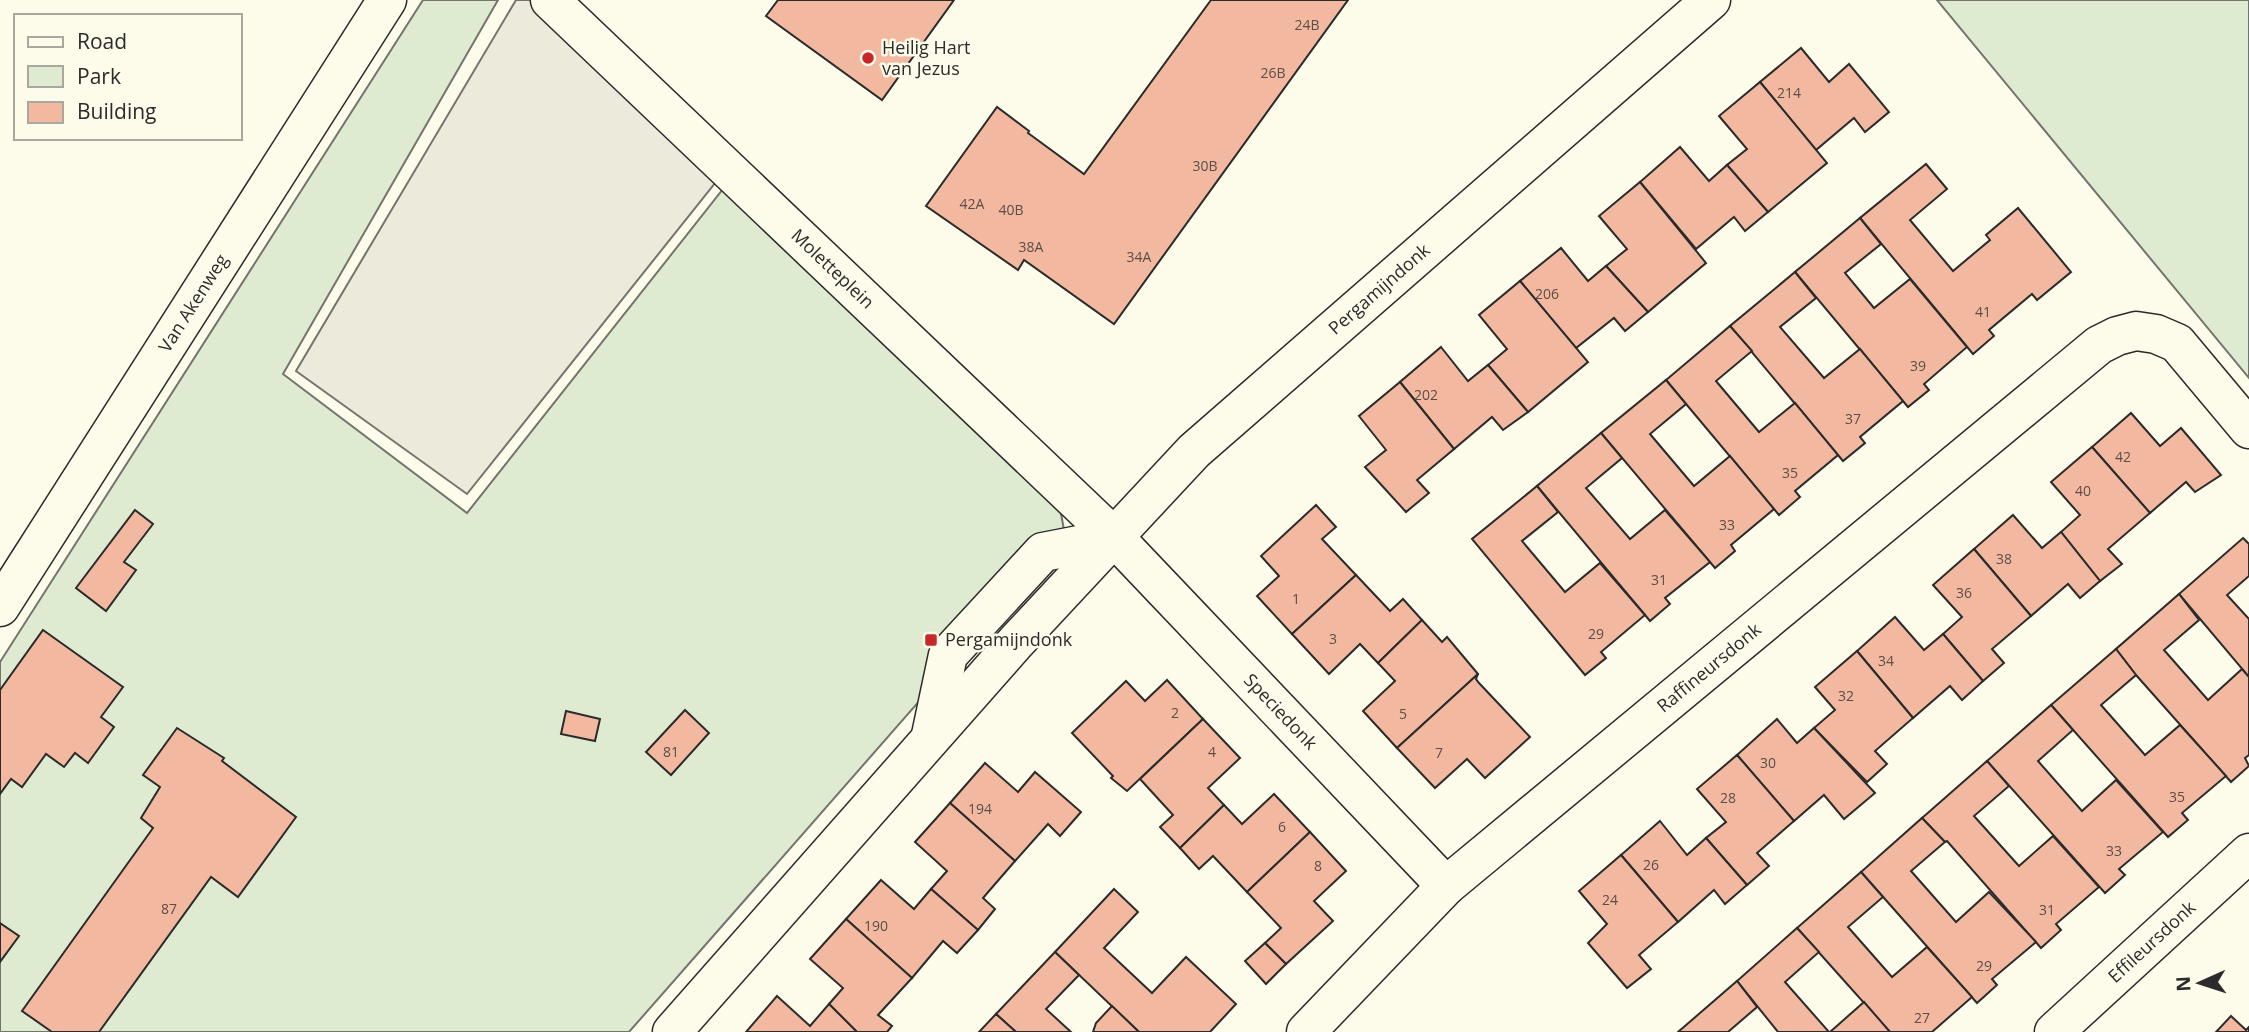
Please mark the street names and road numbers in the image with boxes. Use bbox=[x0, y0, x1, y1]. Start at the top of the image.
street label: Moletteplein bbox=[787, 223, 880, 313]
street label: Pergamijndonk bbox=[1323, 237, 1435, 339]
street label: Van Akenweg bbox=[152, 249, 233, 357]
street label: Raffineursdonk bbox=[1651, 617, 1766, 717]
street label: Speciedonk bbox=[1239, 668, 1323, 755]
street label: Effileursdonk bbox=[2102, 895, 2201, 988]

